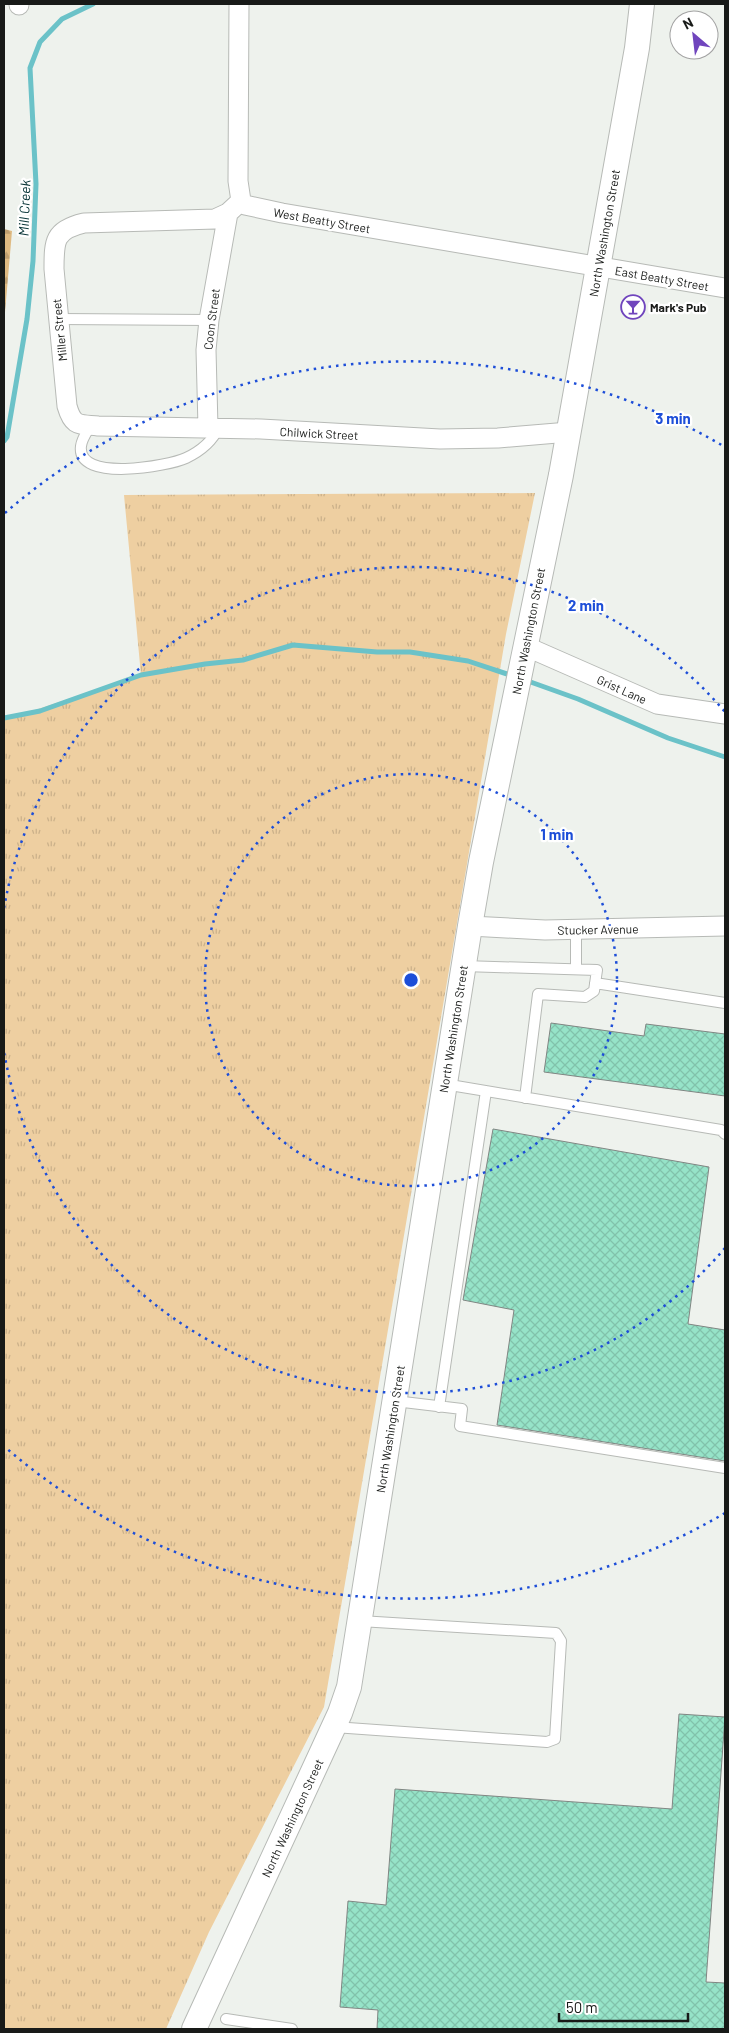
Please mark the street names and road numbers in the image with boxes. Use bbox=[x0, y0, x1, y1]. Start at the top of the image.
street label: North Washington Street bbox=[586, 168, 622, 298]
street label: West Beatty Street bbox=[272, 205, 372, 235]
street label: East Beatty Street bbox=[614, 263, 710, 293]
street label: Coon Street bbox=[200, 287, 222, 351]
street label: Miller Street bbox=[49, 298, 69, 362]
street label: Chilwick Street bbox=[279, 424, 359, 442]
street label: North Washington Street bbox=[509, 566, 547, 696]
street label: Grist Lane bbox=[595, 672, 649, 706]
street label: Stucker Avenue bbox=[557, 921, 639, 937]
street label: North Washington Street bbox=[436, 964, 470, 1094]
street label: North Washington Street bbox=[373, 1364, 407, 1494]
street label: North Washington Street bbox=[258, 1757, 326, 1879]

